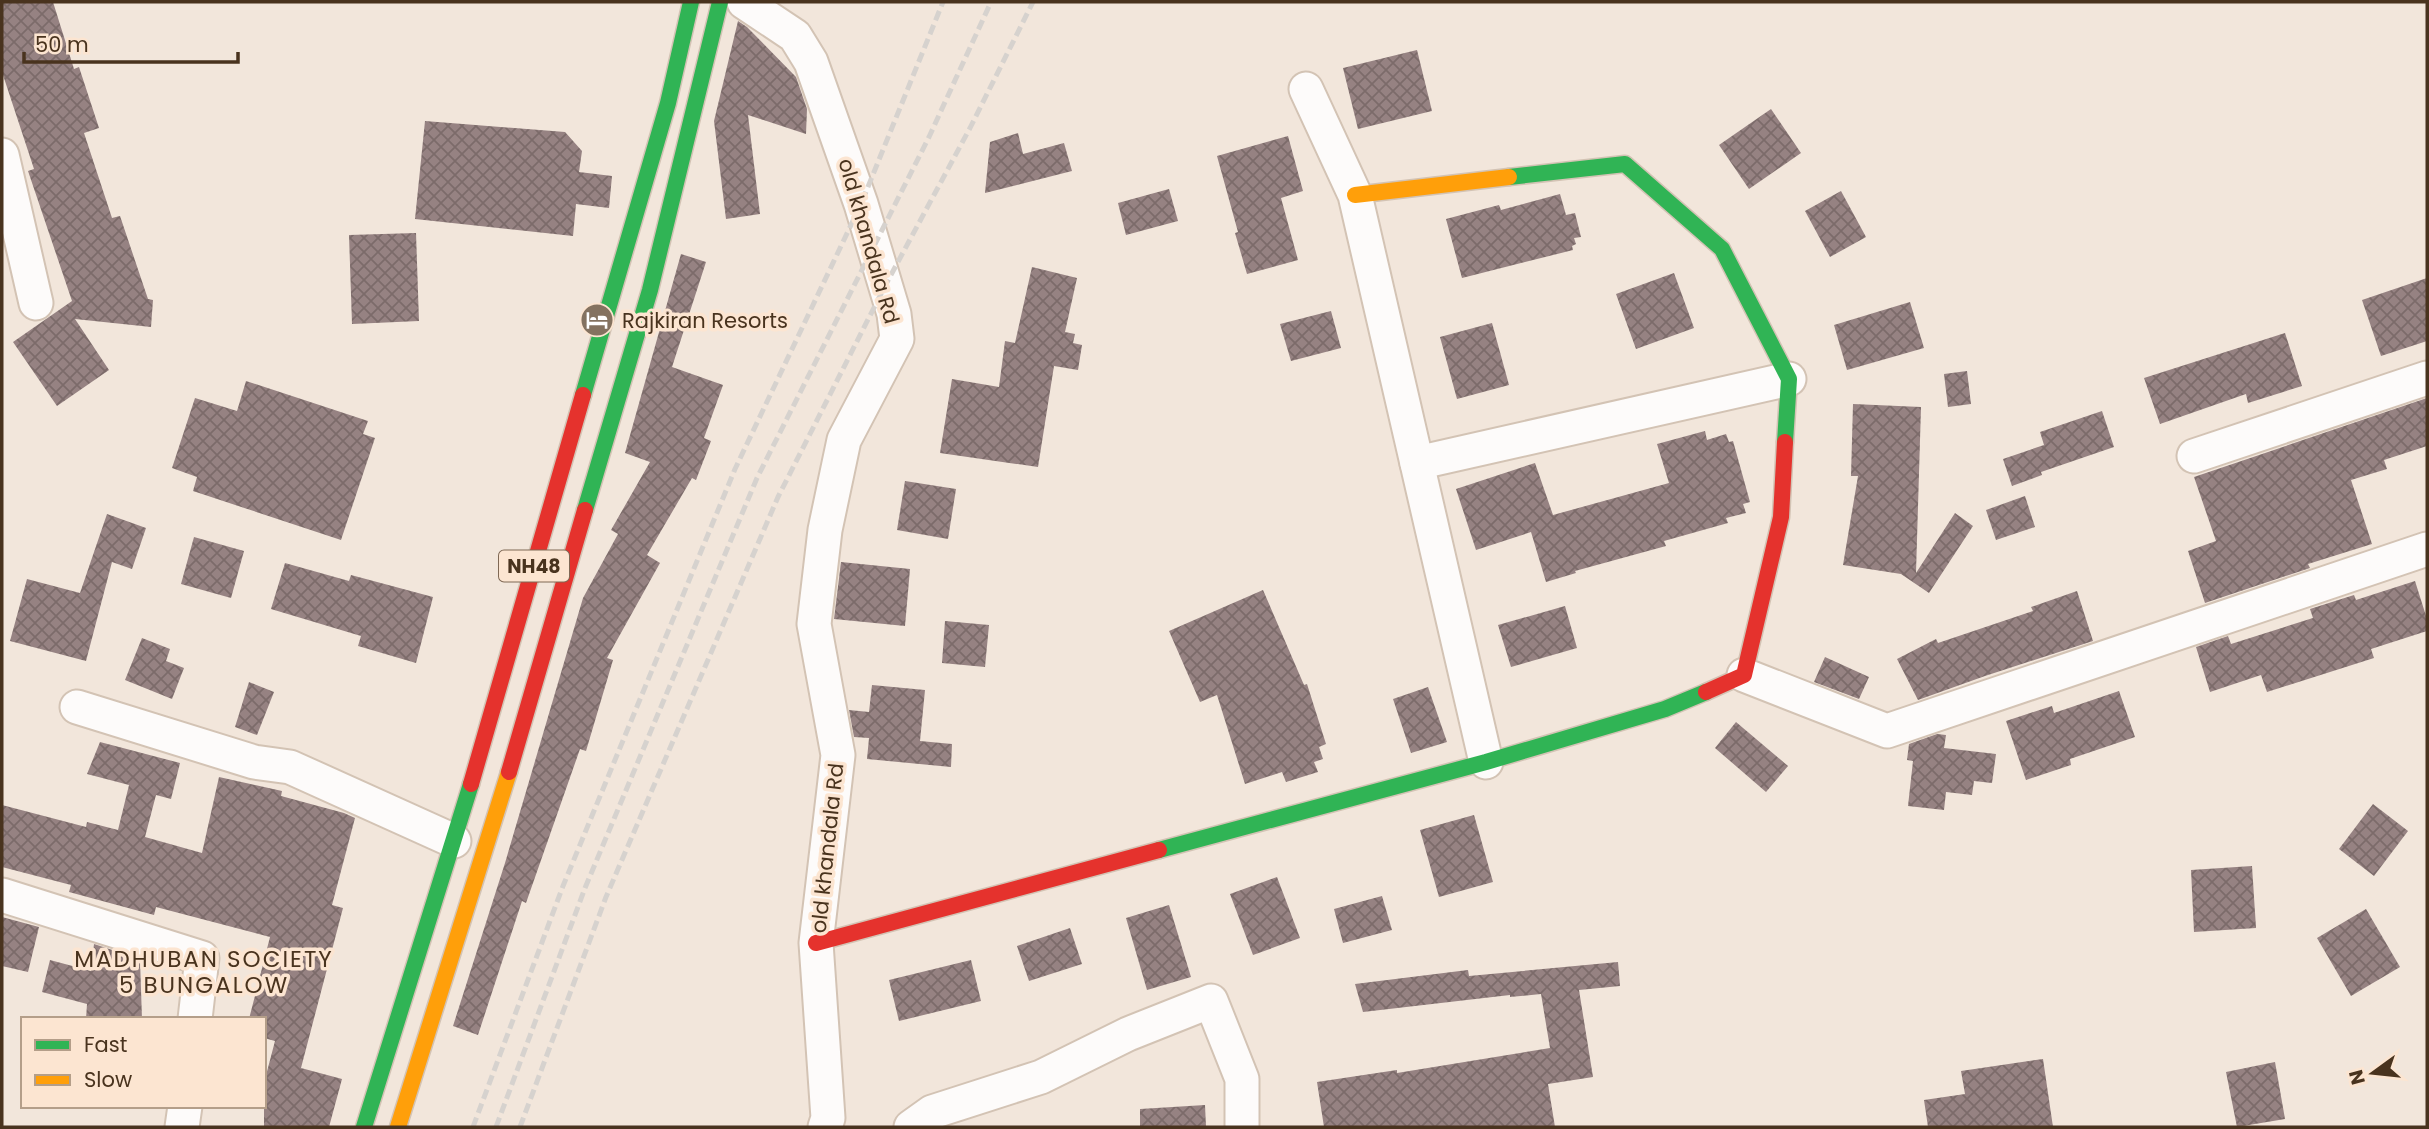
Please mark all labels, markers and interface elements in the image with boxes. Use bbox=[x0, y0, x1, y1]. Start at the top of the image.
scale bar bbox=[24, 21, 238, 65]
text: 50 m bbox=[35, 30, 89, 59]
street label: old khandala Rd bbox=[832, 155, 906, 327]
hotel icon: Rajkiran Resorts bbox=[578, 301, 616, 339]
place label: Rajkiran Resorts bbox=[622, 306, 788, 335]
road number: NH48 bbox=[499, 551, 569, 582]
street label: old khandala Rd bbox=[804, 762, 850, 934]
district label: MADHUBAN SOCIETY 5 BUNGALOW bbox=[74, 943, 334, 1001]
legend bbox=[21, 1017, 266, 1108]
text: Fast bbox=[84, 1030, 127, 1059]
north arrow bbox=[2338, 1038, 2408, 1108]
text: Slow bbox=[84, 1065, 132, 1094]
text: N bbox=[2342, 1067, 2372, 1088]

